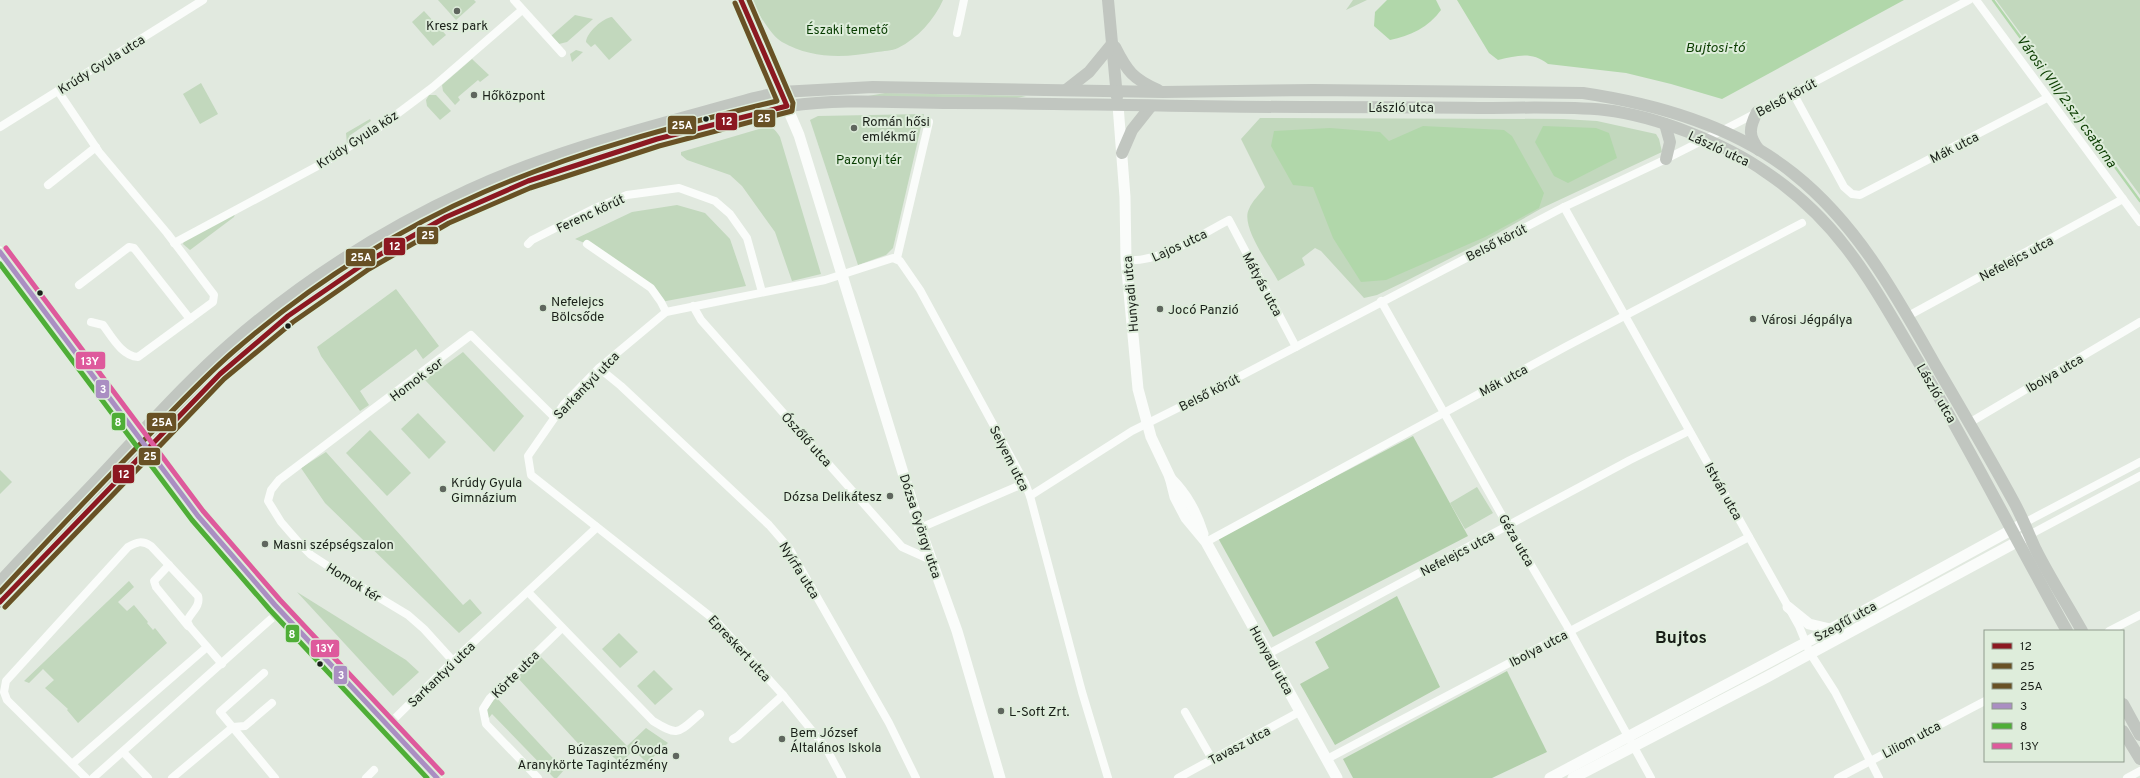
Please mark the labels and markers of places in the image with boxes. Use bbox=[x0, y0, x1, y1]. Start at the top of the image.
marker: Kresz park bbox=[452, 6, 462, 16]
place label: Kresz park bbox=[426, 19, 488, 35]
place label: Hőközpont bbox=[482, 89, 545, 105]
marker: Hőközpont bbox=[469, 90, 479, 100]
unlabelled marker bbox=[701, 114, 711, 124]
place label: Román hősi emlékmű bbox=[862, 115, 930, 146]
marker: Román hősi emlékmű bbox=[849, 123, 859, 133]
unlabelled marker bbox=[35, 288, 45, 298]
place label: Nefelejcs Bölcsőde bbox=[551, 295, 604, 326]
marker: Nefelejcs Bölcsőde bbox=[538, 303, 548, 313]
place label: Jocó Panzió bbox=[1168, 303, 1239, 319]
marker: Jocó Panzió bbox=[1155, 304, 1165, 314]
place label: Városi Jégpálya bbox=[1761, 313, 1852, 329]
marker: Városi Jégpálya bbox=[1748, 314, 1758, 324]
unlabelled marker bbox=[283, 321, 293, 331]
place label: Krúdy Gyula Gimnázium bbox=[451, 476, 522, 507]
marker: Krúdy Gyula Gimnázium bbox=[438, 484, 448, 494]
place label: Dózsa Delikátesz bbox=[783, 490, 882, 506]
marker: Dózsa Delikátesz bbox=[885, 491, 895, 501]
place label: Masni szépségszalon bbox=[273, 538, 394, 554]
marker: Masni szépségszalon bbox=[260, 539, 270, 549]
unlabelled marker bbox=[315, 659, 325, 669]
place label: L-Soft Zrt. bbox=[1009, 705, 1069, 721]
marker: L-Soft Zrt. bbox=[996, 706, 1006, 716]
place label: Bem József Általános Iskola bbox=[790, 726, 881, 757]
marker: Bem József Általános Iskola bbox=[777, 734, 787, 744]
place label: Búzaszem Óvoda Aranykörte Tagintézmény bbox=[518, 741, 668, 774]
marker: Búzaszem Óvoda Aranykörte Tagintézmény bbox=[671, 751, 681, 761]

